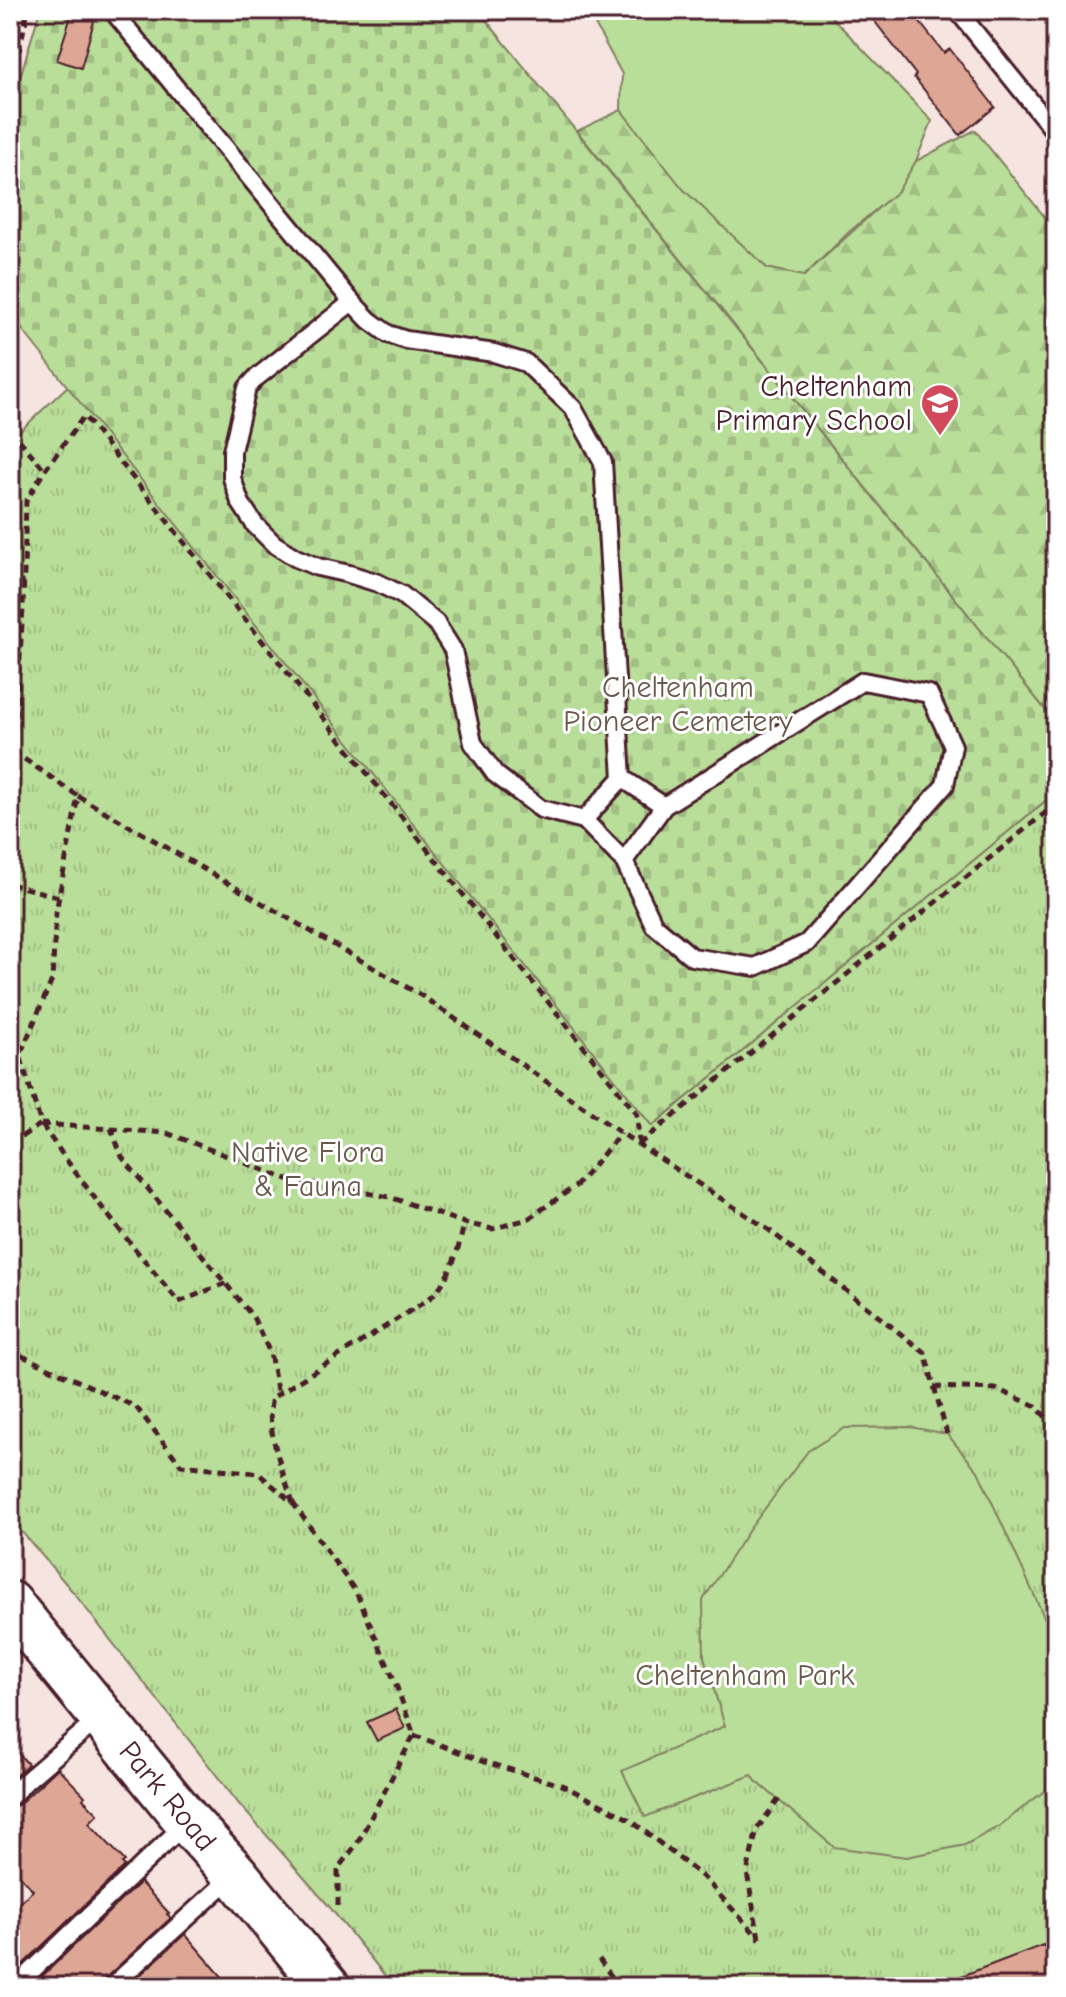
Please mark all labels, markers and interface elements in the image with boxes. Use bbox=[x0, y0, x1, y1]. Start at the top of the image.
place label: Cheltenham Primary School bbox=[715, 369, 912, 438]
school or university icon: Cheltenham Primary School bbox=[919, 382, 961, 437]
park label: Cheltenham Pioneer Cemetery bbox=[563, 670, 793, 739]
park label: Native Flora & Fauna bbox=[231, 1135, 385, 1204]
park label: Cheltenham Park bbox=[635, 1658, 855, 1693]
street label: Park Road bbox=[112, 1734, 224, 1858]

